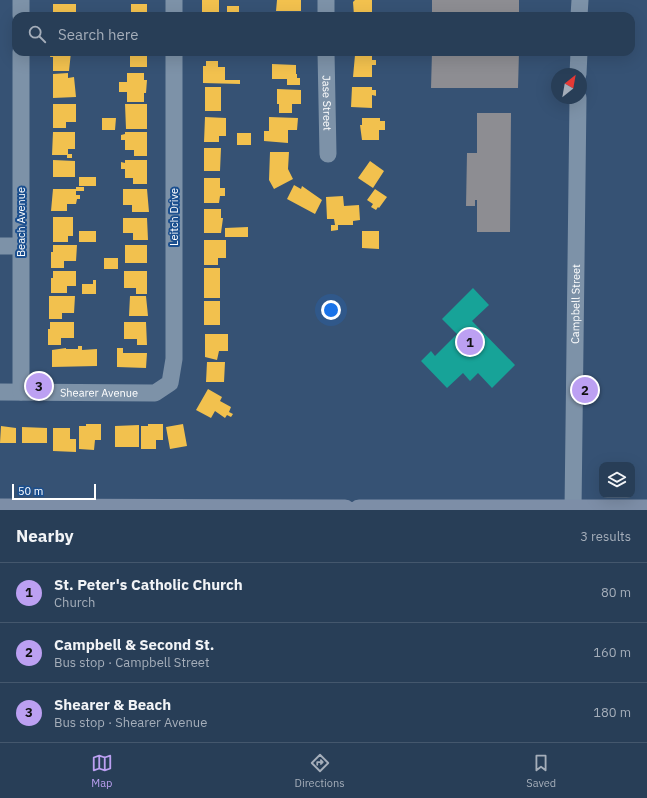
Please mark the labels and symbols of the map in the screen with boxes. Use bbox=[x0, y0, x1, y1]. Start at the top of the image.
north arrow bbox=[551, 68, 587, 104]
street label: Jase Street bbox=[319, 75, 335, 131]
street label: Beach Avenue bbox=[14, 187, 28, 257]
street label: Leitch Drive bbox=[167, 188, 181, 246]
street label: Campbell Street bbox=[568, 264, 583, 344]
your location bbox=[321, 300, 341, 320]
pin: 1 bbox=[457, 327, 483, 357]
pin: 3 bbox=[26, 371, 52, 401]
pin: 2 bbox=[572, 375, 598, 405]
street label: Shearer Avenue bbox=[60, 385, 138, 400]
scale bar bbox=[12, 482, 96, 501]

